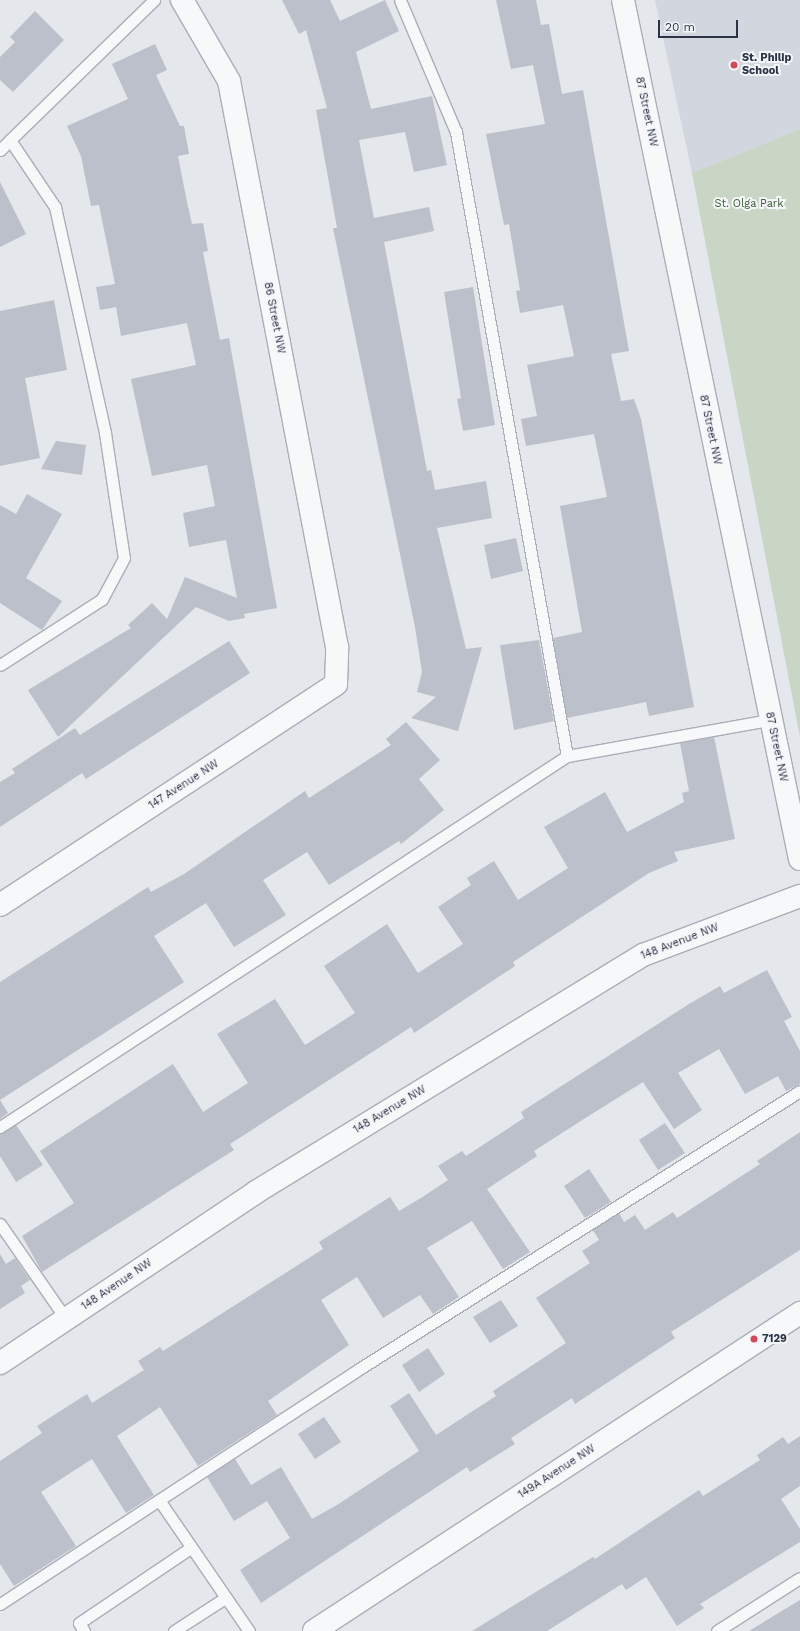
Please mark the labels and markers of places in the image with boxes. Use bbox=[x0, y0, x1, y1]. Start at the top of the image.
place label: St. Philip School bbox=[742, 52, 791, 78]
marker: St. Philip School bbox=[729, 60, 739, 70]
place label: 7129 bbox=[762, 1332, 787, 1346]
marker: 7129 bbox=[749, 1334, 759, 1344]

